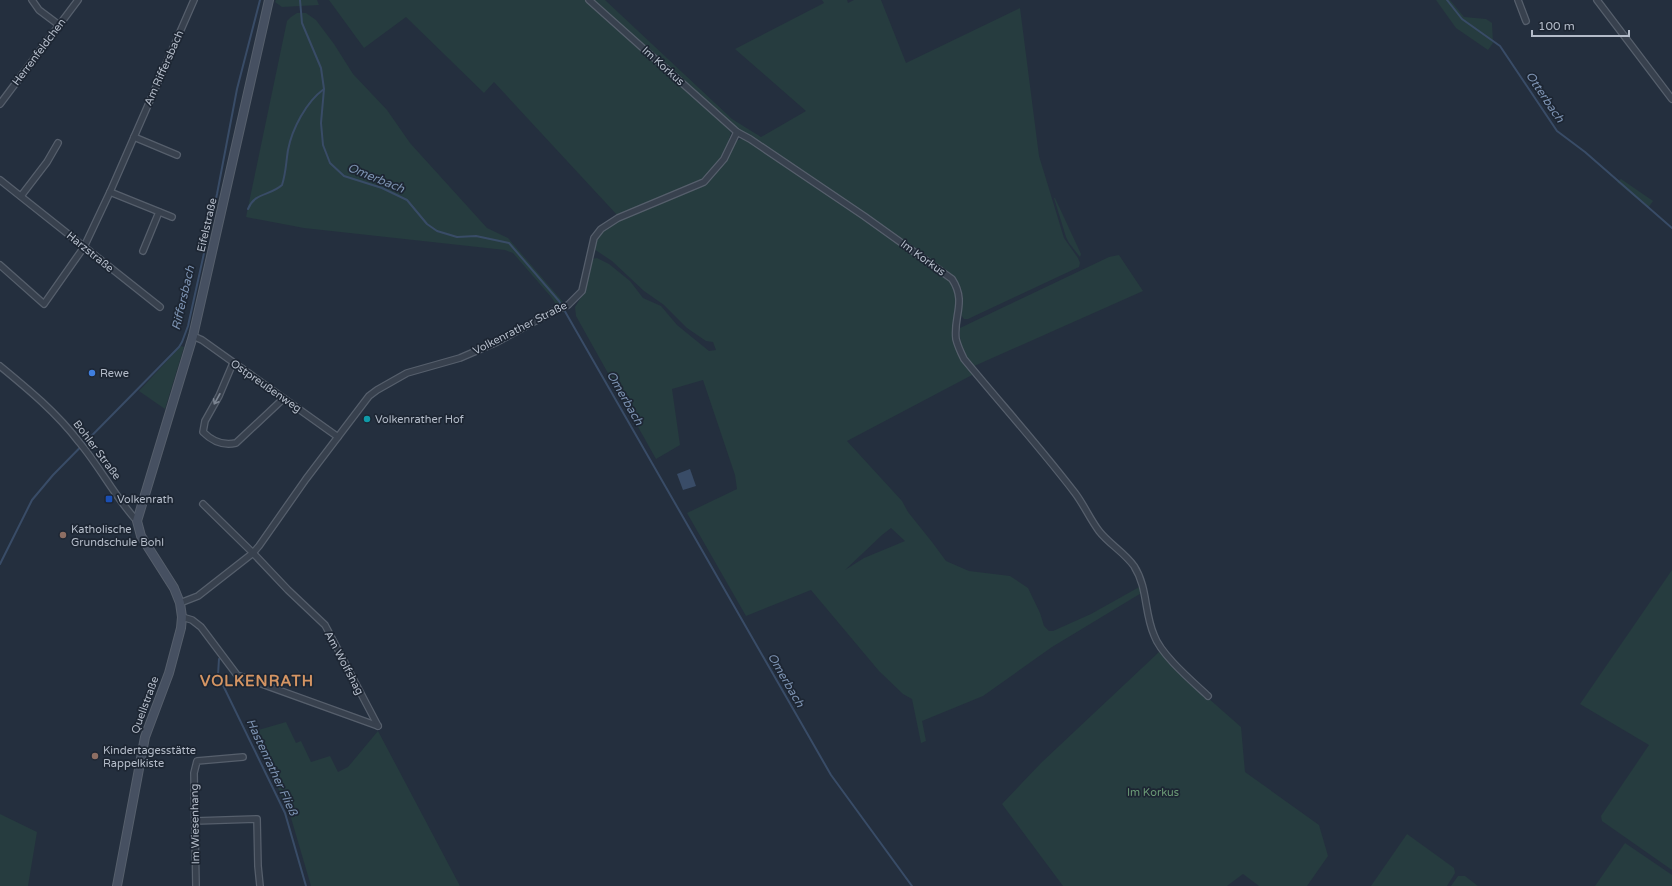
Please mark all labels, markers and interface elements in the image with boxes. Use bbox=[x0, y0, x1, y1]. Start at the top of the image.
scale bar bbox=[1532, 12, 1629, 38]
street label: Herrenfeldchen bbox=[10, 16, 68, 88]
text: 100 m bbox=[1538, 19, 1575, 33]
street label: Am Riffersbach bbox=[142, 28, 186, 108]
street label: Im Korkus bbox=[639, 44, 687, 88]
water label: Otterbach bbox=[1523, 69, 1567, 126]
water label: Omerbach bbox=[346, 160, 407, 196]
street label: Eifelstraße bbox=[194, 197, 220, 253]
street label: Harzstraße bbox=[64, 229, 116, 275]
street label: Im Korkus bbox=[898, 237, 948, 279]
water label: Riffersbach bbox=[169, 264, 197, 332]
street label: Volkenrather Straße bbox=[471, 299, 569, 357]
street label: Ostpreußenweg bbox=[228, 357, 304, 415]
place label: Rewe bbox=[100, 367, 129, 380]
marker: Rewe bbox=[87, 368, 97, 378]
water label: Omerbach bbox=[604, 368, 646, 428]
one-way arrow bbox=[213, 393, 221, 405]
place label: Volkenrather Hof bbox=[375, 413, 465, 426]
marker: Volkenrather Hof bbox=[362, 414, 372, 424]
street label: Bohler Straße bbox=[70, 418, 124, 482]
place label: Volkenrath bbox=[117, 493, 173, 506]
marker: Volkenrath bbox=[104, 494, 114, 504]
place label: Katholische Grundschule Bohl bbox=[71, 523, 164, 549]
marker: Katholische Grundschule Bohl bbox=[58, 530, 68, 540]
street label: Am Wolfshag bbox=[322, 629, 366, 697]
water label: Omerbach bbox=[765, 650, 807, 710]
district label: VOLKENRATH bbox=[200, 672, 314, 690]
street label: Quellstraße bbox=[129, 675, 161, 735]
water label: Hastenrather Fließ bbox=[243, 716, 301, 818]
place label: Kindertagesstätte Rappelkiste bbox=[103, 744, 196, 770]
marker: Kindertagesstätte Rappelkiste bbox=[90, 751, 100, 761]
street label: Im Wiesenhang bbox=[188, 783, 202, 864]
park label: Im Korkus bbox=[1127, 786, 1179, 799]

